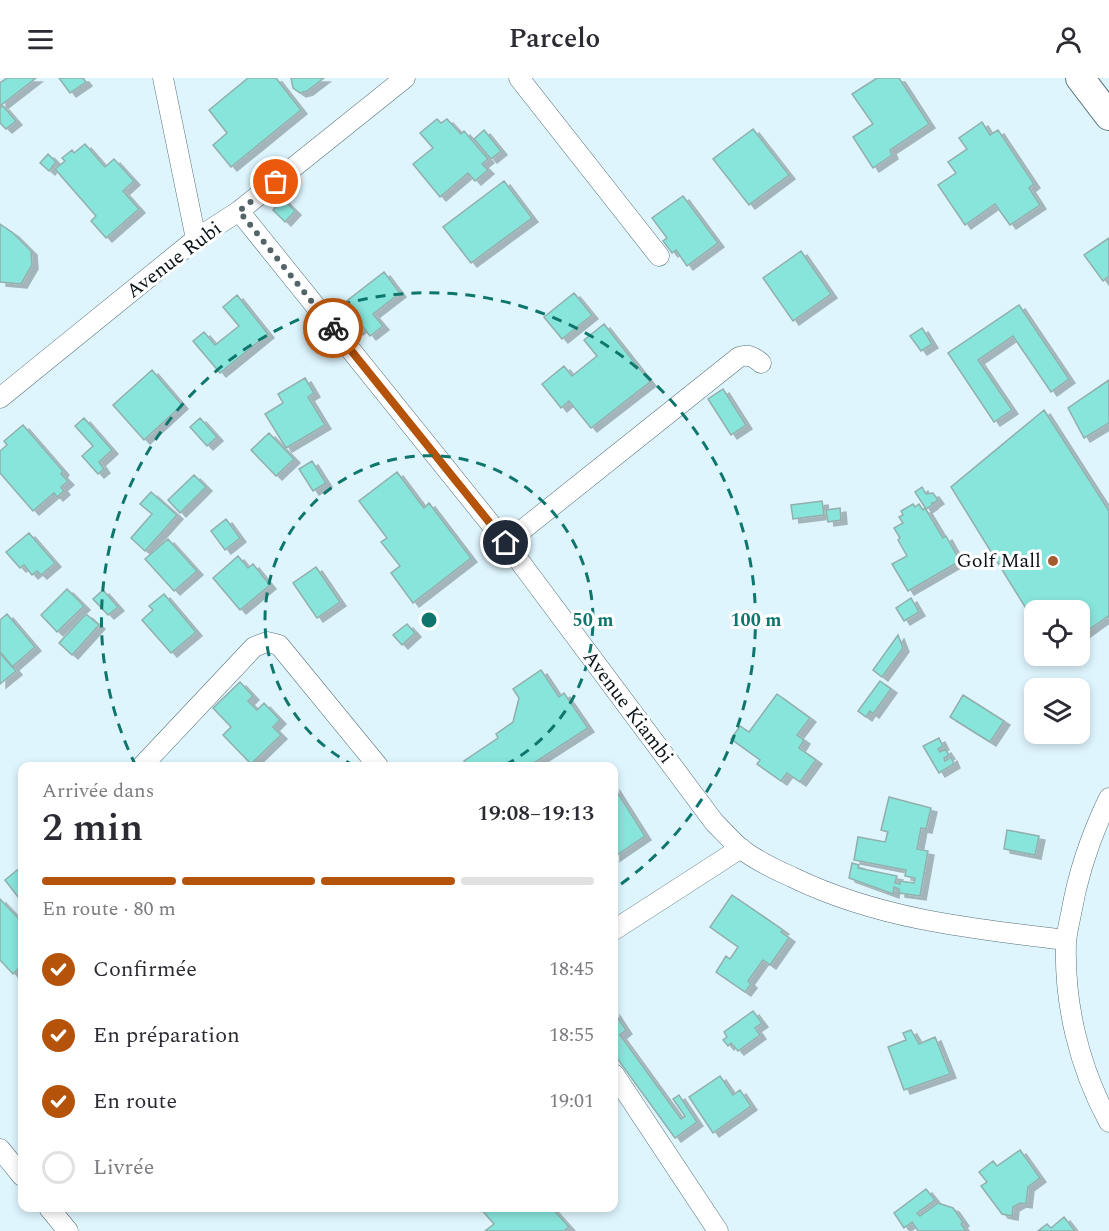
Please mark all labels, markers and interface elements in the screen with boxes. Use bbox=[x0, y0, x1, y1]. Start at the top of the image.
text: Parcelo bbox=[509, 18, 600, 60]
icon: menu bbox=[24, 23, 57, 56]
icon: person bbox=[1052, 23, 1085, 56]
pin bbox=[250, 156, 301, 207]
icon: bag bbox=[259, 165, 292, 198]
street label: Avenue Rubi bbox=[120, 214, 228, 306]
courier bbox=[303, 298, 363, 358]
icon: bike bbox=[317, 312, 350, 345]
pin bbox=[480, 517, 531, 568]
icon: home bbox=[489, 526, 522, 559]
place label: Golf Mall bbox=[957, 546, 1041, 576]
marker: Golf Mall bbox=[1046, 554, 1060, 568]
map controls bbox=[1024, 600, 1090, 744]
button: locate bbox=[1024, 600, 1090, 666]
text: 50 m bbox=[573, 607, 613, 634]
text: 100 m bbox=[730, 607, 782, 634]
centre of rings bbox=[419, 610, 439, 630]
street label: Avenue Kiambi bbox=[575, 644, 681, 770]
button: layers bbox=[1024, 678, 1090, 744]
text: Arrivée dans bbox=[42, 776, 154, 806]
text: 19:08–19:13 bbox=[477, 797, 594, 830]
text: 2 min bbox=[42, 799, 143, 858]
text: En route · 80 m bbox=[42, 894, 176, 924]
icon: check bbox=[42, 953, 75, 986]
text: Confirmée bbox=[93, 953, 197, 986]
text: 18:45 bbox=[549, 954, 594, 984]
icon: check bbox=[42, 1019, 75, 1052]
text: En préparation bbox=[93, 1019, 240, 1052]
text: 18:55 bbox=[549, 1020, 594, 1050]
icon: check bbox=[42, 1085, 75, 1118]
text: En route bbox=[93, 1085, 177, 1118]
text: 19:01 bbox=[549, 1086, 594, 1116]
text: Livrée bbox=[93, 1151, 154, 1184]

